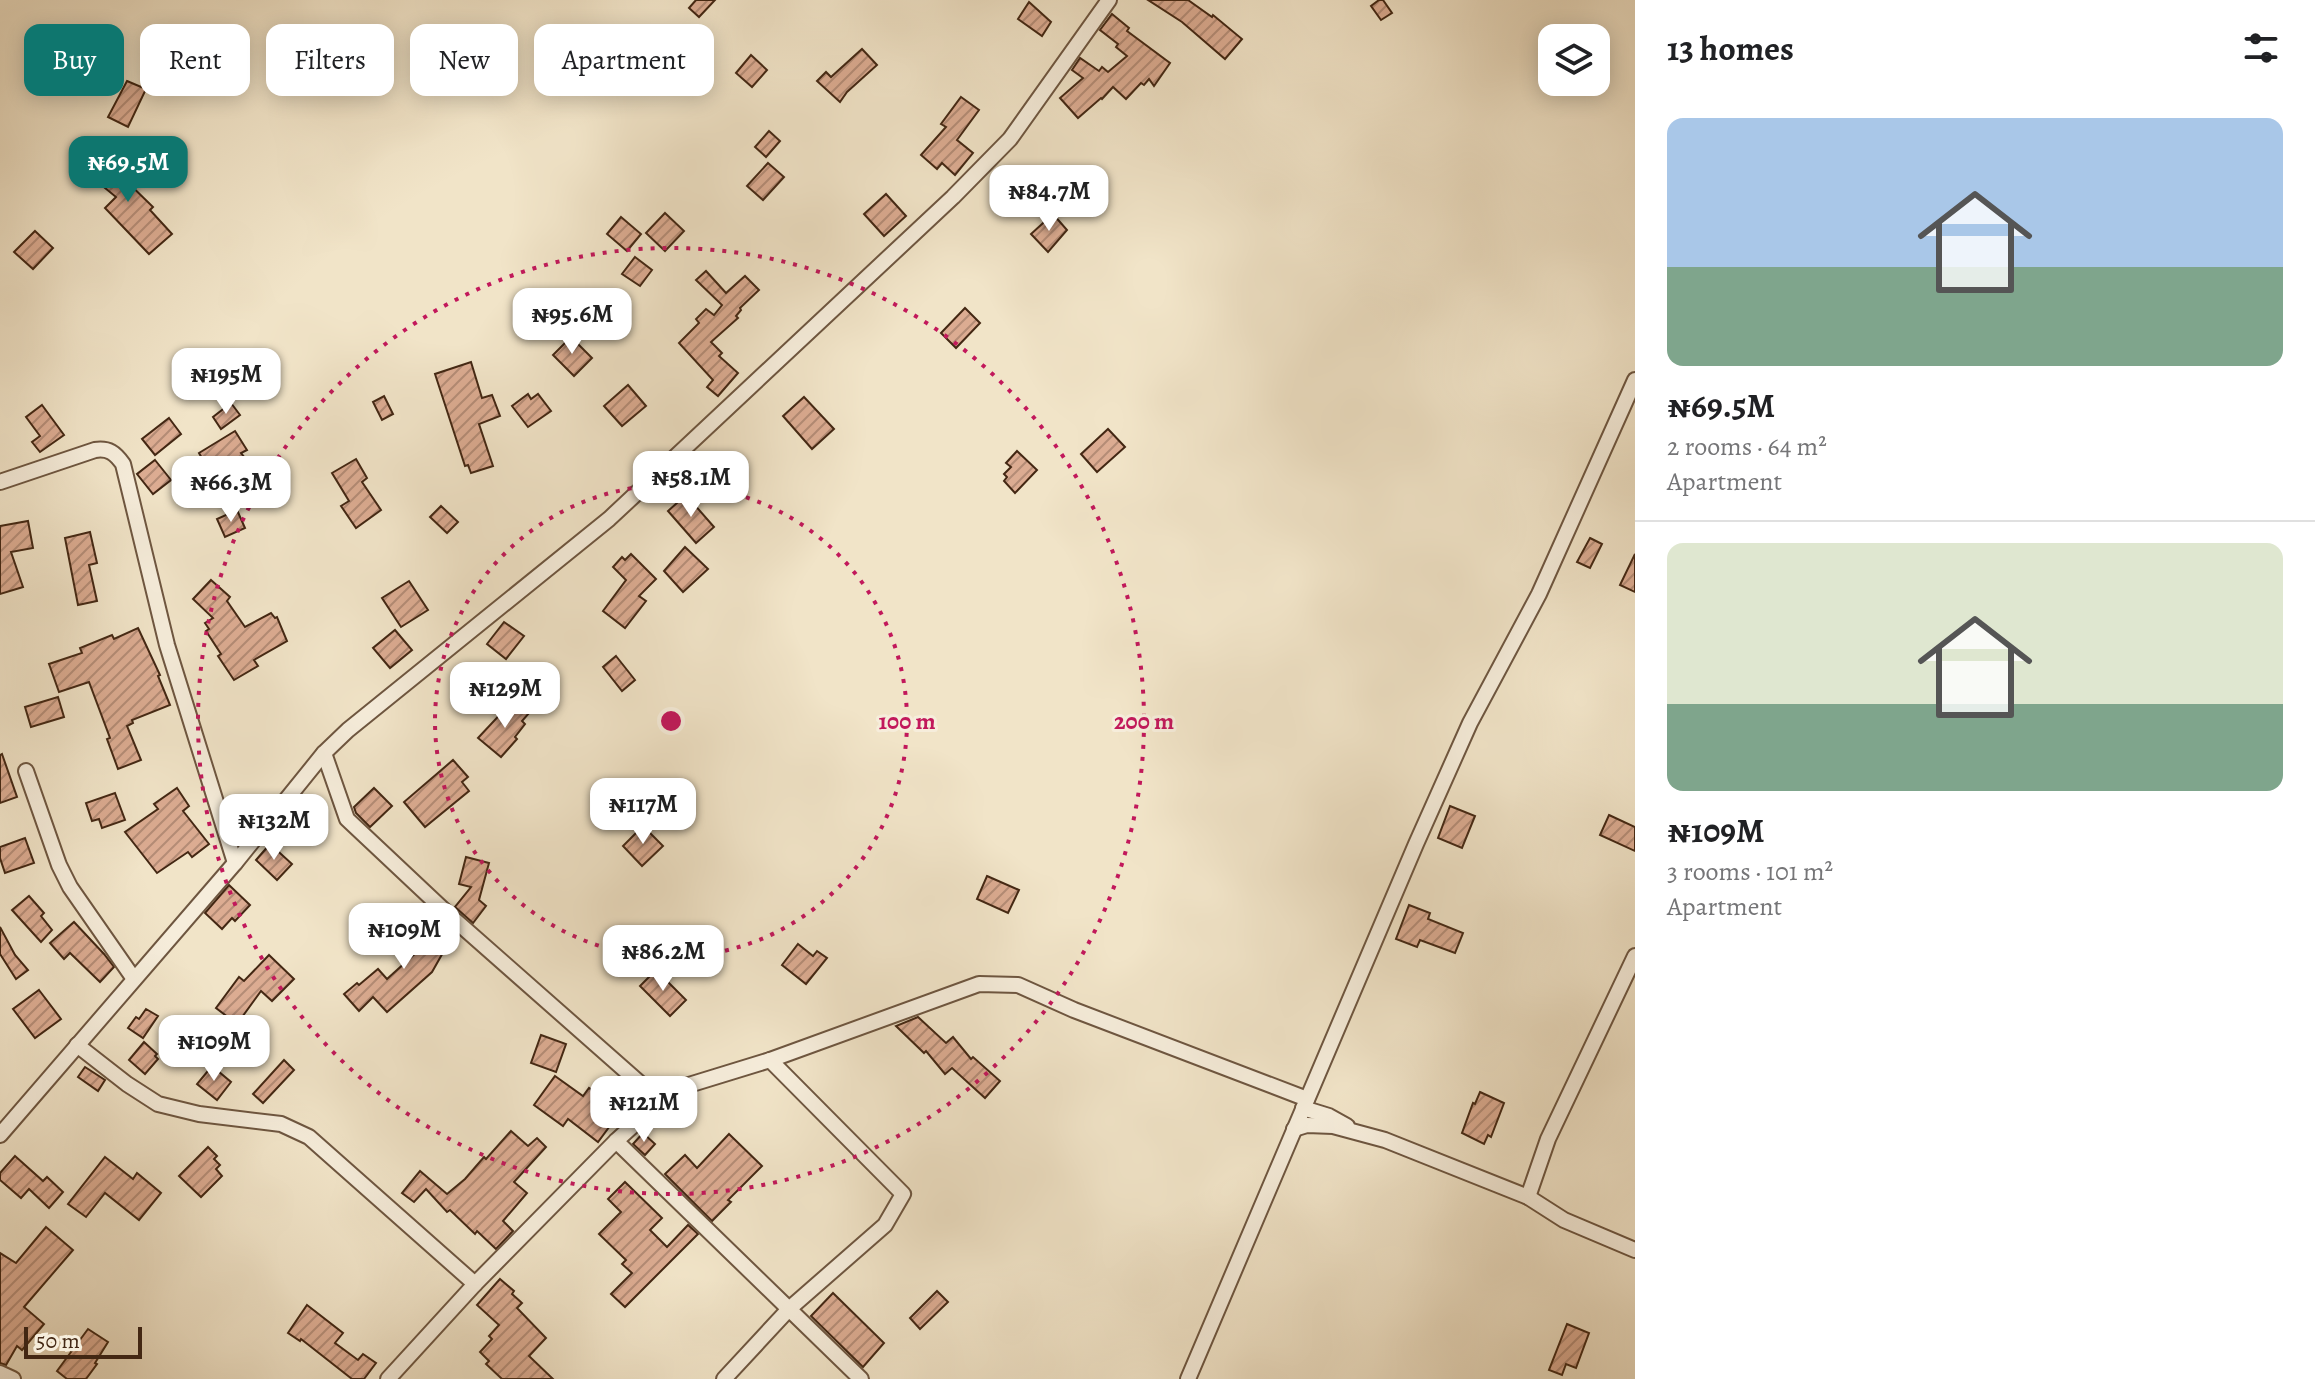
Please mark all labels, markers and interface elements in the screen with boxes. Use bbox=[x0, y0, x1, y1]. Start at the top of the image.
chip: Buy bbox=[24, 24, 124, 96]
chip: Rent bbox=[140, 24, 250, 96]
chip: Filters bbox=[266, 24, 394, 96]
chip: New bbox=[410, 24, 518, 96]
chip: Apartment bbox=[534, 24, 714, 96]
map controls bbox=[1538, 24, 1610, 96]
button: layers bbox=[1538, 24, 1610, 96]
text: 13 homes bbox=[1667, 25, 1794, 72]
icon: filters bbox=[2239, 26, 2283, 70]
pin: ₦69.5M bbox=[63, 136, 193, 204]
text: ₦69.5M bbox=[87, 144, 169, 179]
pin: ₦84.7M bbox=[984, 165, 1114, 233]
icon: home bbox=[1903, 170, 2047, 314]
text: ₦84.7M bbox=[1007, 173, 1091, 208]
pin: ₦95.6M bbox=[507, 288, 637, 356]
text: ₦95.6M bbox=[531, 296, 613, 331]
pin: ₦195M bbox=[170, 348, 282, 416]
text: ₦195M bbox=[190, 356, 262, 391]
text: ₦69.5M bbox=[1667, 382, 1775, 429]
text: 2 rooms · 64 m² bbox=[1667, 429, 1827, 464]
pin: ₦58.1M bbox=[626, 451, 756, 519]
pin: ₦66.3M bbox=[166, 456, 296, 524]
text: ₦58.1M bbox=[651, 459, 731, 494]
text: ₦66.3M bbox=[190, 464, 272, 499]
text: Apartment bbox=[1667, 464, 1782, 499]
icon: home bbox=[1903, 595, 2047, 739]
pin: ₦129M bbox=[449, 662, 561, 730]
text: ₦129M bbox=[468, 670, 542, 705]
text: 100 m bbox=[878, 705, 936, 737]
text: 200 m bbox=[1114, 705, 1174, 737]
centre of rings bbox=[657, 707, 685, 735]
pin: ₦117M bbox=[587, 778, 699, 846]
text: ₦117M bbox=[608, 786, 678, 821]
pin: ₦132M bbox=[218, 794, 330, 862]
text: ₦132M bbox=[237, 802, 311, 837]
text: ₦109M bbox=[1667, 807, 1765, 854]
text: 3 rooms · 101 m² bbox=[1667, 854, 1833, 889]
text: Apartment bbox=[1667, 889, 1782, 924]
pin: ₦109M bbox=[348, 903, 460, 971]
text: ₦109M bbox=[367, 911, 441, 946]
pin: ₦86.2M bbox=[598, 925, 728, 993]
text: ₦86.2M bbox=[621, 933, 705, 968]
pin: ₦109M bbox=[158, 1015, 270, 1083]
text: ₦109M bbox=[177, 1023, 251, 1058]
pin: ₦121M bbox=[588, 1076, 700, 1144]
text: ₦121M bbox=[608, 1084, 680, 1119]
scale bar bbox=[24, 1323, 142, 1359]
text: 50 m bbox=[36, 1326, 80, 1356]

